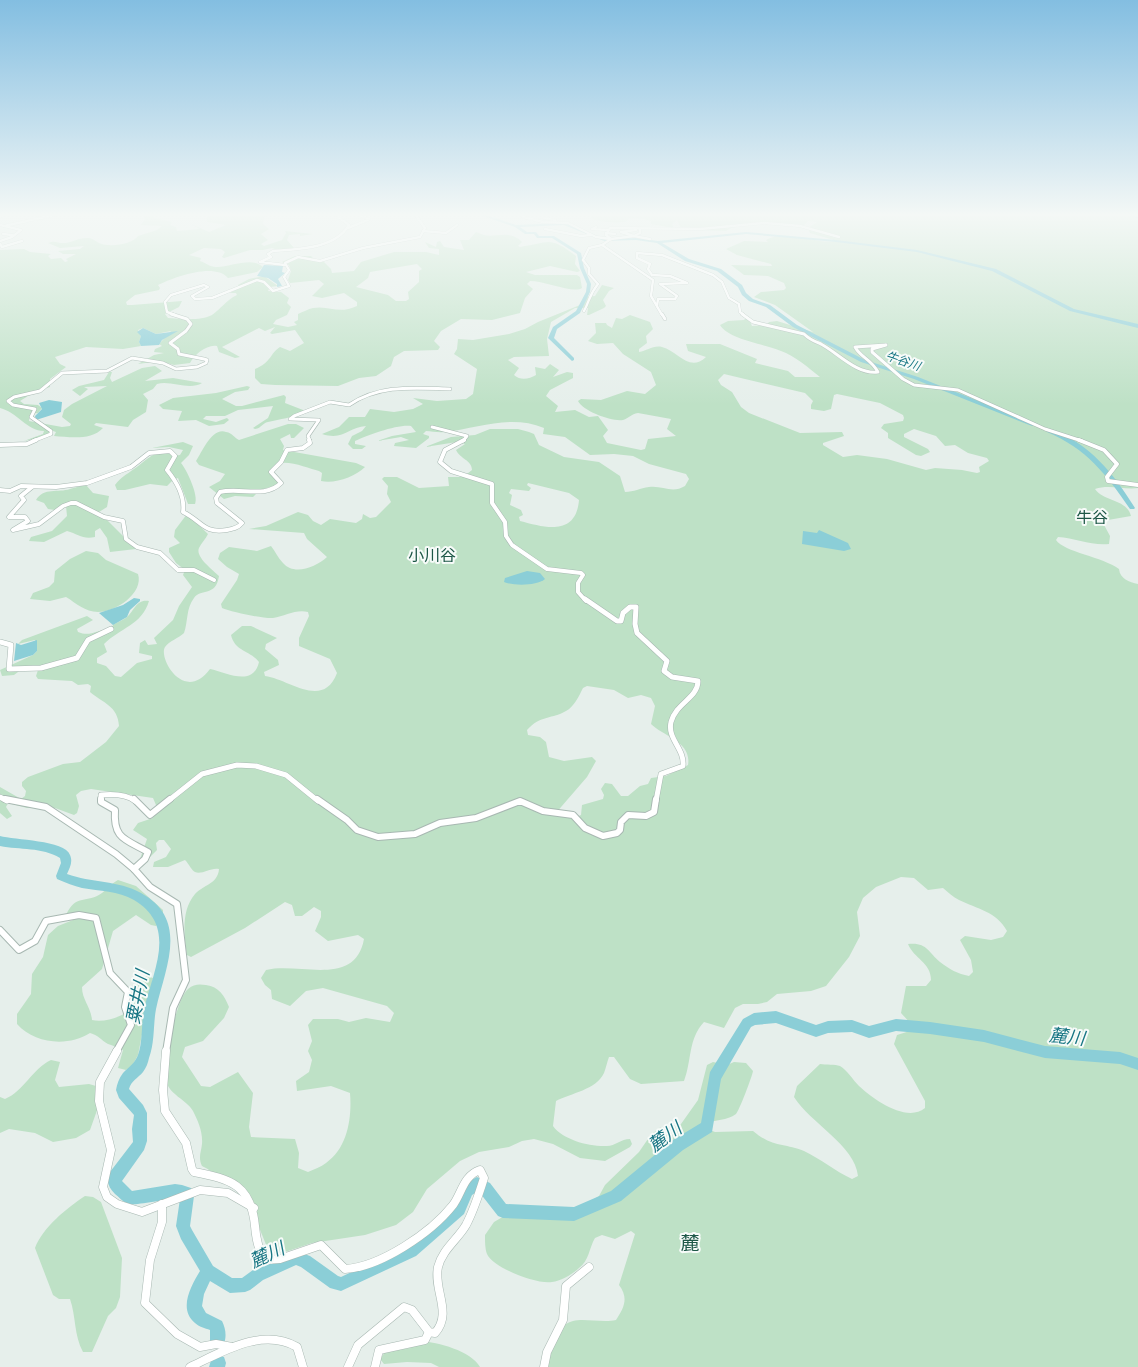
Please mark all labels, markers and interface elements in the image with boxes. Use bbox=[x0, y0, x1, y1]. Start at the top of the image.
water label: 牛谷川 bbox=[884, 349, 924, 374]
district label: 牛谷 bbox=[1076, 508, 1108, 527]
district label: 小川谷 bbox=[408, 546, 456, 565]
water label: 粟井川 bbox=[122, 966, 154, 1026]
water label: 麓川 bbox=[1048, 1024, 1088, 1050]
water label: 麓川 bbox=[644, 1116, 688, 1156]
district label: 麓 bbox=[680, 1232, 700, 1255]
water label: 麓川 bbox=[246, 1237, 290, 1273]

